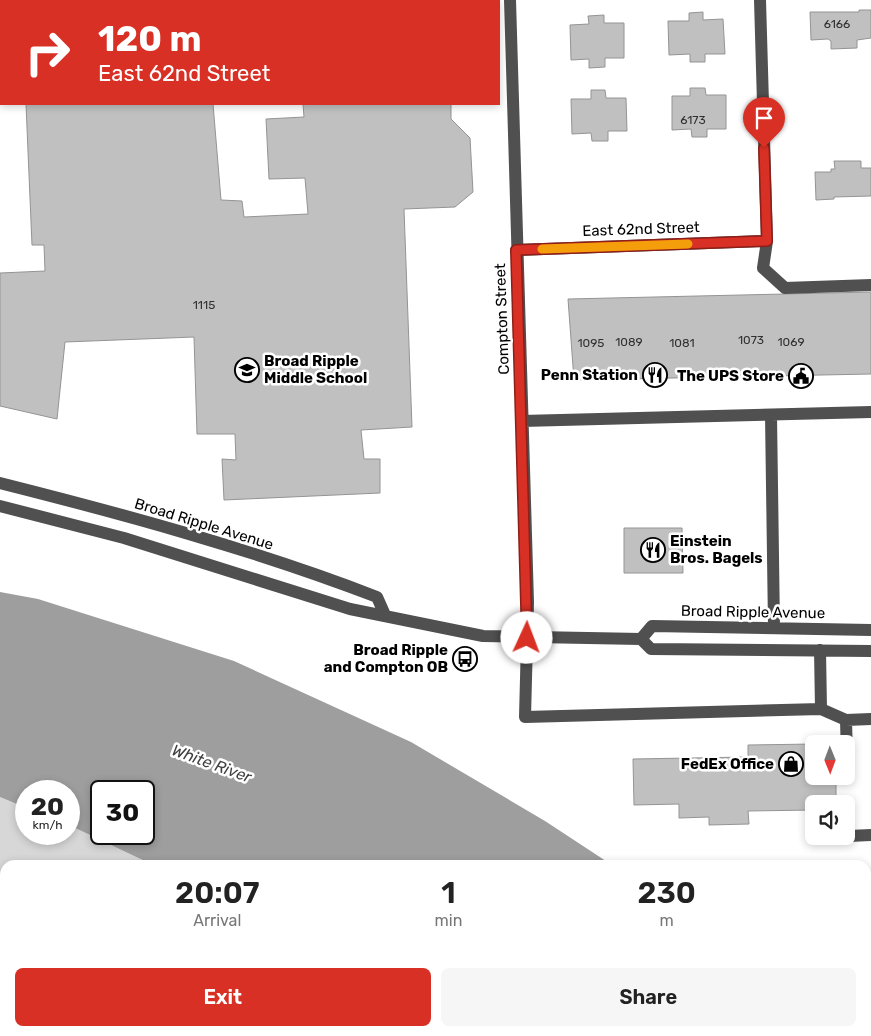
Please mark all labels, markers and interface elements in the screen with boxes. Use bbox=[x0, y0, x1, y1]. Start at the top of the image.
house number: 6166 bbox=[824, 17, 850, 31]
text: 120 m bbox=[98, 18, 201, 60]
icon: right bbox=[15, 20, 80, 85]
text: East 62nd Street bbox=[98, 60, 270, 87]
pin bbox=[743, 97, 785, 148]
icon: arrive bbox=[750, 104, 778, 132]
house number: 6173 bbox=[680, 113, 706, 127]
street label: East 62nd Street bbox=[582, 218, 700, 240]
street label: Compton Street bbox=[491, 263, 513, 375]
house number: 1115 bbox=[193, 298, 215, 312]
house number: 1073 bbox=[738, 333, 764, 347]
house number: 1089 bbox=[615, 335, 643, 349]
house number: 1069 bbox=[777, 335, 805, 349]
house number: 1095 bbox=[577, 336, 605, 350]
house number: 1081 bbox=[669, 336, 695, 350]
place label: Broad Ripple Middle School bbox=[264, 352, 367, 387]
school or university icon: Broad Ripple Middle School bbox=[234, 357, 260, 383]
restaurant icon: Penn Station bbox=[642, 362, 668, 388]
public building icon: The UPS Store bbox=[788, 363, 814, 389]
place label: Penn Station bbox=[541, 366, 638, 384]
place label: The UPS Store bbox=[677, 367, 784, 385]
street label: Broad Ripple Avenue bbox=[132, 494, 276, 554]
place label: Einstein Bros. Bagels bbox=[670, 532, 763, 567]
restaurant icon: Einstein Bros. Bagels bbox=[640, 537, 666, 563]
street label: Broad Ripple Avenue bbox=[681, 602, 825, 622]
position arrow bbox=[500, 611, 552, 663]
place label: Broad Ripple and Compton OB bbox=[324, 641, 448, 676]
bus stop icon: Broad Ripple and Compton OB bbox=[452, 646, 478, 672]
north arrow bbox=[805, 735, 855, 785]
map controls bbox=[805, 735, 855, 845]
water label: White River bbox=[169, 740, 255, 787]
shop icon: FedEx Office bbox=[778, 751, 804, 777]
place label: FedEx Office bbox=[681, 755, 774, 773]
speed limit sign: 30 bbox=[90, 780, 155, 845]
text: 20 bbox=[31, 792, 64, 821]
button: sound bbox=[805, 795, 855, 845]
text: km/h bbox=[33, 818, 62, 832]
text: 20:07 bbox=[175, 875, 259, 911]
text: 1 bbox=[441, 875, 456, 911]
text: 230 bbox=[637, 875, 696, 911]
text: Arrival bbox=[193, 911, 241, 930]
text: min bbox=[435, 911, 462, 930]
text: m bbox=[660, 911, 674, 930]
button: Exit bbox=[15, 968, 431, 1026]
button: Share bbox=[441, 968, 856, 1026]

